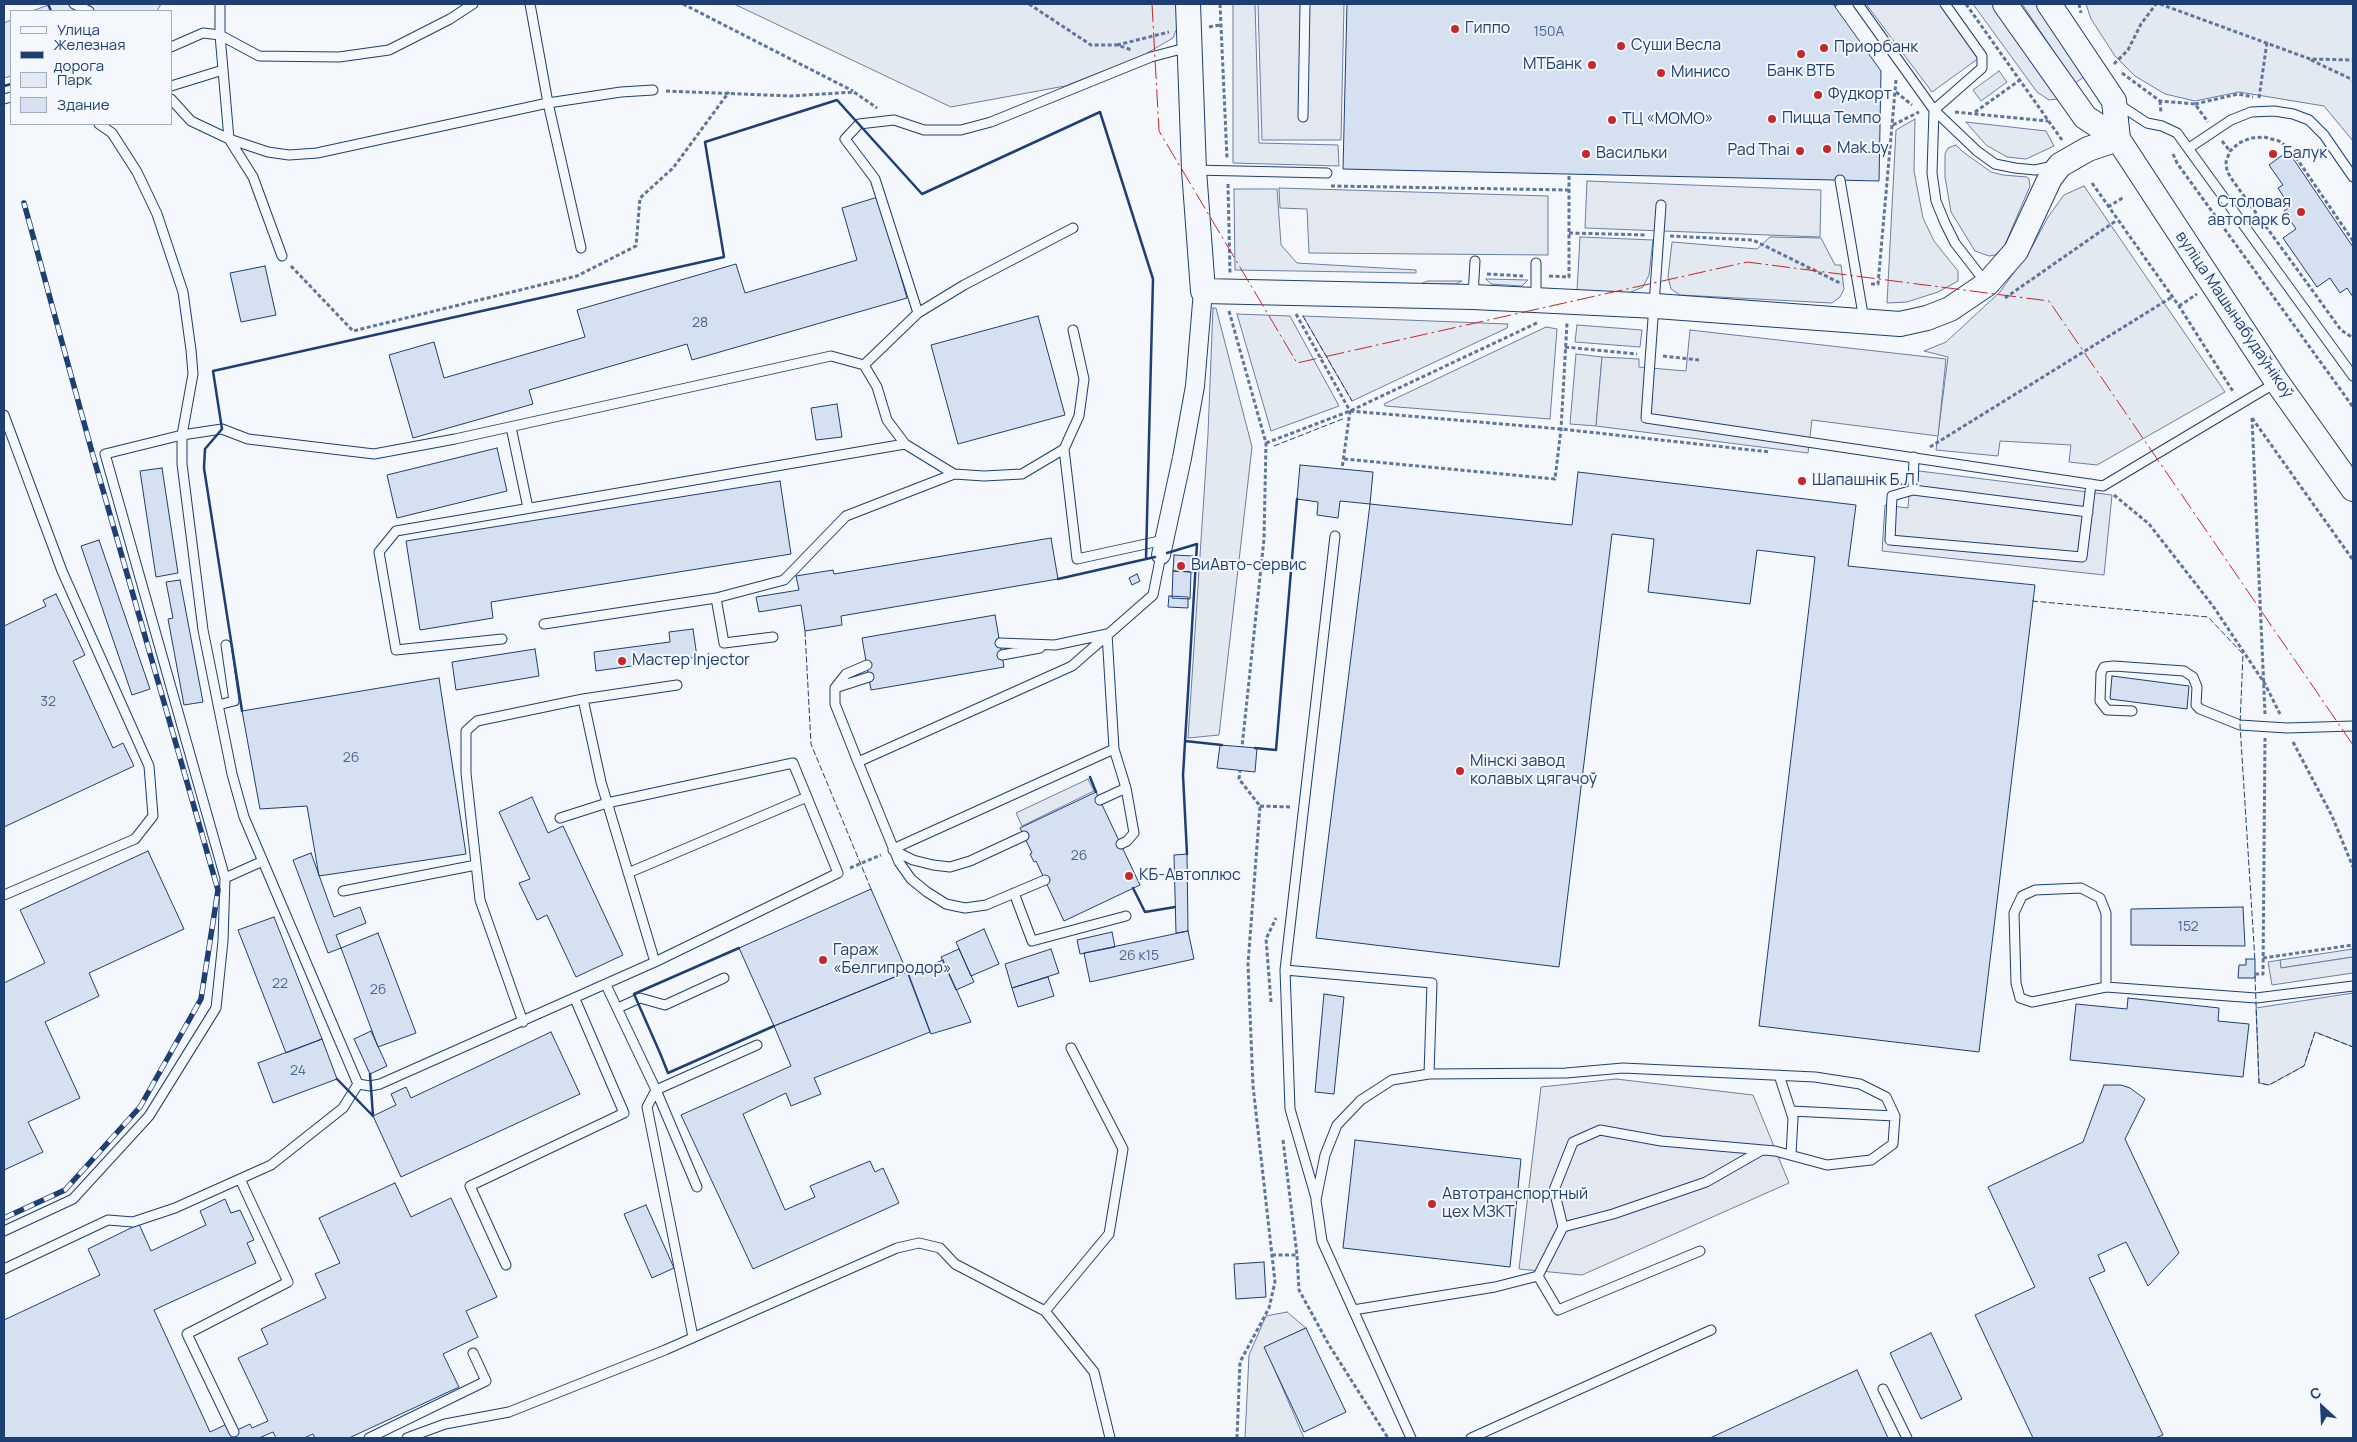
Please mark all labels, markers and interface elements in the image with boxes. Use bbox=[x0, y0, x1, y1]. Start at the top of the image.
legend bbox=[10, 10, 172, 125]
text: Улица bbox=[57, 19, 100, 40]
place label: Гиппо bbox=[1465, 19, 1510, 39]
marker: Гиппо bbox=[1449, 23, 1461, 35]
house number: 150А bbox=[1534, 24, 1564, 40]
text: Железная дорога bbox=[54, 34, 125, 76]
place label: Суши Весла bbox=[1631, 36, 1721, 56]
place label: Приорбанк bbox=[1834, 38, 1918, 58]
marker: Суши Весла bbox=[1615, 40, 1627, 52]
marker: Приорбанк bbox=[1818, 42, 1830, 54]
marker: Банк ВТБ bbox=[1795, 48, 1807, 60]
place label: МТБанк bbox=[1523, 55, 1582, 75]
marker: МТБанк bbox=[1586, 59, 1598, 71]
place label: Банк ВТБ bbox=[1767, 62, 1835, 82]
place label: Минисо bbox=[1671, 63, 1730, 83]
marker: Минисо bbox=[1655, 67, 1667, 79]
text: Парк bbox=[57, 69, 92, 90]
place label: Фудкорт bbox=[1828, 85, 1892, 105]
marker: Фудкорт bbox=[1812, 89, 1824, 101]
text: Здание bbox=[57, 94, 109, 115]
place label: Пицца Темпо bbox=[1782, 109, 1881, 129]
place label: ТЦ «МОМО» bbox=[1622, 110, 1713, 130]
marker: Пицца Темпо bbox=[1766, 113, 1778, 125]
marker: ТЦ «МОМО» bbox=[1606, 114, 1618, 126]
place label: Mak.by bbox=[1837, 139, 1889, 159]
place label: Pad Thai bbox=[1727, 141, 1790, 161]
marker: Mak.by bbox=[1821, 143, 1833, 155]
place label: Васильки bbox=[1596, 144, 1667, 164]
place label: Балук bbox=[2283, 144, 2327, 164]
marker: Pad Thai bbox=[1794, 145, 1806, 157]
marker: Васильки bbox=[1580, 148, 1592, 160]
marker: Балук bbox=[2267, 148, 2279, 160]
place label: Столовая автопарк 6 bbox=[2208, 193, 2291, 231]
marker: Столовая автопарк 6 bbox=[2295, 206, 2307, 218]
street label: вуліца Машынабудаўнікоў bbox=[2171, 228, 2297, 402]
house number: 28 bbox=[692, 315, 708, 331]
place label: Шапашнік Б.Л. bbox=[1812, 471, 1919, 491]
marker: Шапашнік Б.Л. bbox=[1796, 475, 1808, 487]
place label: ВиАвто-сервис bbox=[1191, 556, 1307, 576]
marker: ВиАвто-сервис bbox=[1175, 560, 1187, 572]
place label: Мастер Injector bbox=[632, 651, 750, 671]
marker: Мастер Injector bbox=[616, 655, 628, 667]
house number: 32 bbox=[40, 694, 56, 710]
house number: 26 bbox=[343, 750, 359, 766]
place label: Мінскі завод колавых цягачоў bbox=[1470, 752, 1597, 790]
marker: Мінскі завод колавых цягачоў bbox=[1454, 765, 1466, 777]
house number: 26 bbox=[1071, 848, 1087, 864]
place label: КБ-Автоплюс bbox=[1139, 866, 1241, 886]
marker: КБ-Автоплюс bbox=[1123, 870, 1135, 882]
house number: 152 bbox=[2177, 919, 2199, 935]
place label: Гараж «Белгипродор» bbox=[833, 941, 951, 979]
house number: 26 к15 bbox=[1119, 948, 1159, 964]
marker: Гараж «Белгипродор» bbox=[817, 954, 829, 966]
house number: 22 bbox=[272, 976, 288, 992]
house number: 26 bbox=[370, 982, 386, 998]
house number: 24 bbox=[290, 1063, 306, 1079]
place label: Автотранспортный цех МЗКТ bbox=[1442, 1185, 1588, 1223]
marker: Автотранспортный цех МЗКТ bbox=[1426, 1198, 1438, 1210]
north arrow bbox=[2297, 1382, 2347, 1432]
text: С bbox=[2307, 1382, 2324, 1404]

